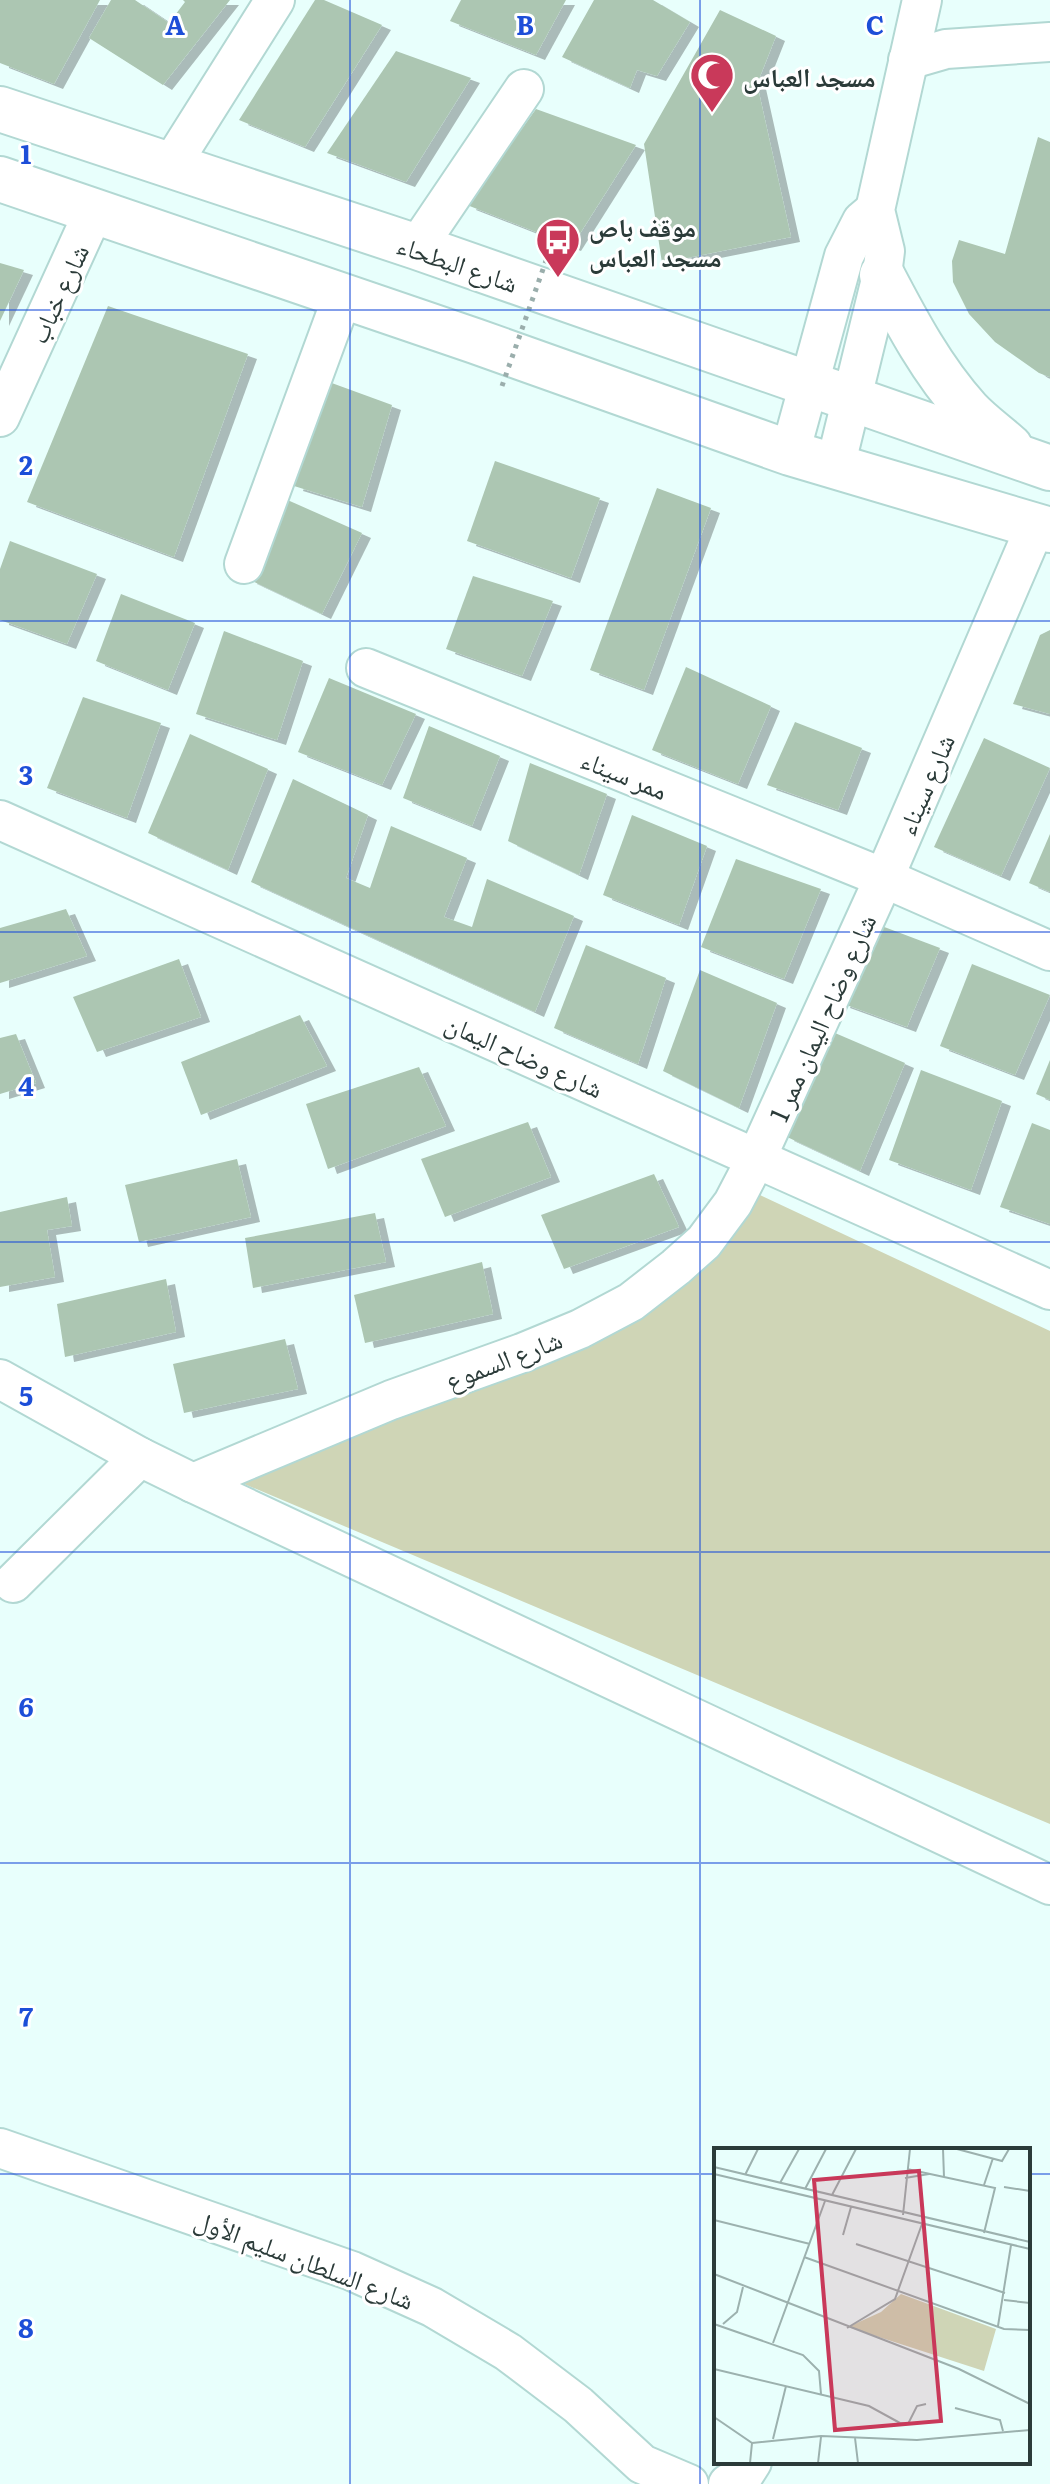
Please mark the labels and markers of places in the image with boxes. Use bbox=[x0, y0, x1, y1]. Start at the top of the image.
mosque icon: مسجد العباس bbox=[688, 51, 736, 114]
place label: مسجد العباس bbox=[743, 56, 876, 95]
place label: موقف باص مسجد العباس bbox=[589, 206, 722, 275]
bus stop icon: موقف باص مسجد العباس bbox=[534, 216, 582, 279]

